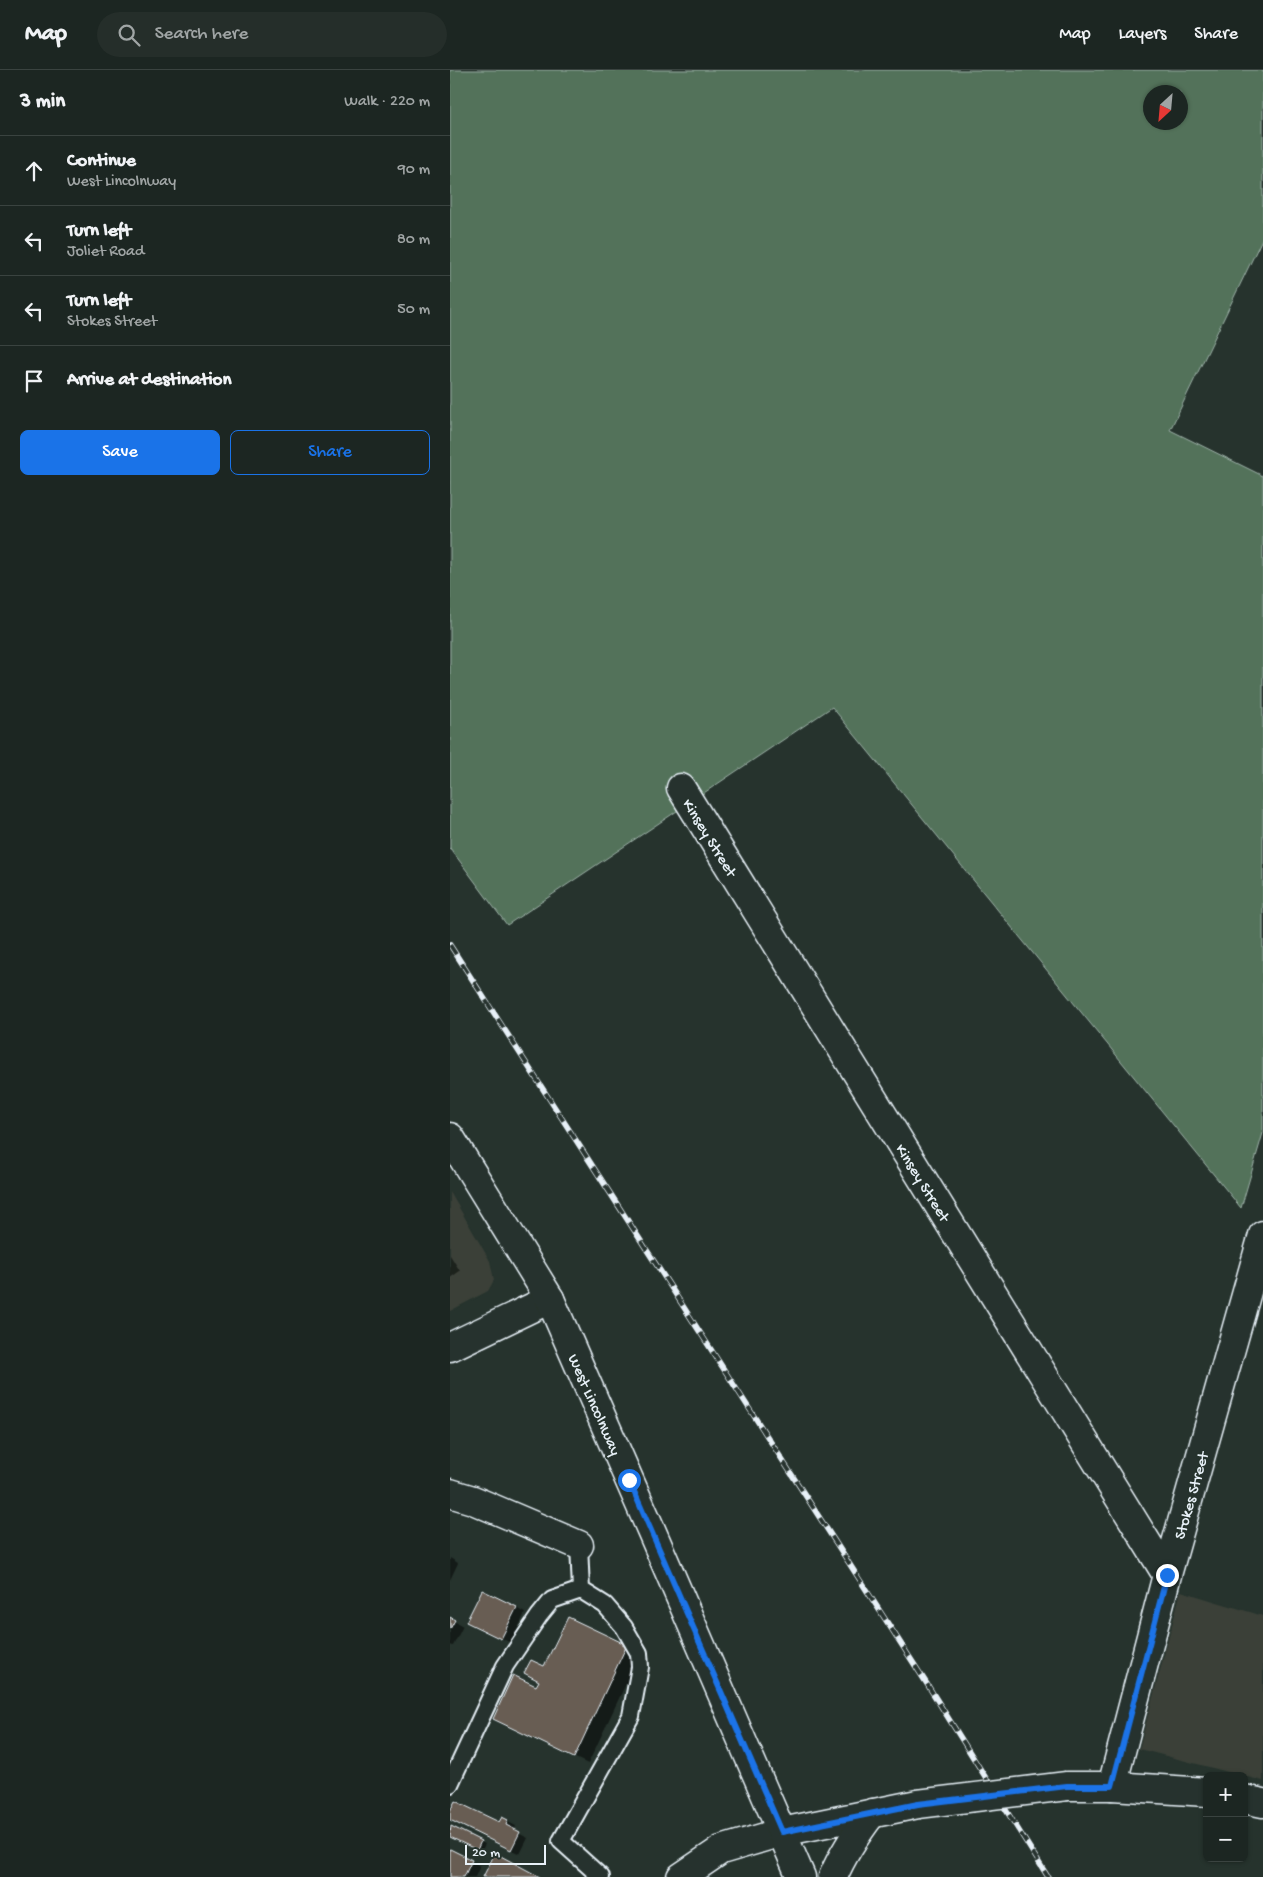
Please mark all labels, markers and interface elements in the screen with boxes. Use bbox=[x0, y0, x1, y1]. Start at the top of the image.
search box bbox=[97, 12, 447, 57]
text: Map bbox=[25, 20, 67, 49]
icon: search bbox=[115, 21, 143, 49]
text: Search here bbox=[155, 23, 248, 46]
text: Map bbox=[1059, 24, 1091, 45]
text: Layers bbox=[1119, 24, 1166, 45]
text: Share bbox=[1194, 24, 1238, 45]
north arrow bbox=[1143, 85, 1188, 130]
text: 3 min bbox=[20, 90, 65, 115]
text: Walk · 220 m bbox=[344, 93, 430, 112]
text: Continue bbox=[67, 150, 136, 173]
icon: ahead bbox=[20, 157, 48, 185]
text: 90 m bbox=[398, 161, 430, 180]
text: West Lincolnway bbox=[67, 173, 176, 192]
text: Turn left bbox=[67, 220, 131, 243]
icon: left bbox=[20, 227, 48, 255]
text: 80 m bbox=[397, 231, 430, 250]
text: Joliet Road bbox=[67, 243, 144, 262]
text: Turn left bbox=[67, 290, 131, 313]
icon: left bbox=[20, 297, 48, 325]
text: 50 m bbox=[397, 301, 430, 320]
text: Stokes Street bbox=[67, 313, 157, 332]
icon: arrive bbox=[20, 367, 48, 395]
text: Arrive at destination bbox=[67, 369, 231, 392]
button: Save bbox=[20, 430, 220, 475]
button: Share bbox=[230, 430, 430, 475]
street label: Kinsey Street bbox=[677, 796, 740, 883]
street label: Kinsey Street bbox=[890, 1141, 953, 1228]
street label: West Lincolnway bbox=[562, 1352, 624, 1459]
street label: Stokes Street bbox=[1172, 1449, 1215, 1542]
route start bbox=[618, 1469, 641, 1492]
route end bbox=[1156, 1564, 1179, 1587]
map controls bbox=[1203, 1772, 1248, 1862]
button: + bbox=[1203, 1772, 1248, 1817]
button: − bbox=[1203, 1817, 1248, 1862]
scale bar bbox=[465, 1842, 546, 1865]
text: 20 m bbox=[472, 1845, 500, 1862]

